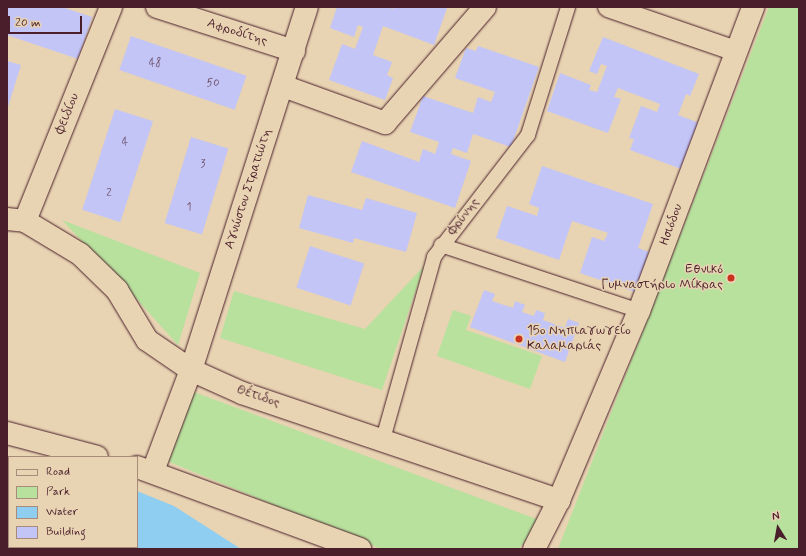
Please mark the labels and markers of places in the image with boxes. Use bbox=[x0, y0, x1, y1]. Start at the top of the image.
place label: Εθνικό Γυμναστήριο Μίκρας bbox=[601, 263, 723, 294]
marker: Εθνικό Γυμναστήριο Μίκρας bbox=[726, 273, 736, 283]
place label: 15ο Νηπιαγωγείο Καλαμαριάς bbox=[527, 324, 631, 355]
marker: 15ο Νηπιαγωγείο Καλαμαριάς bbox=[514, 334, 524, 344]

